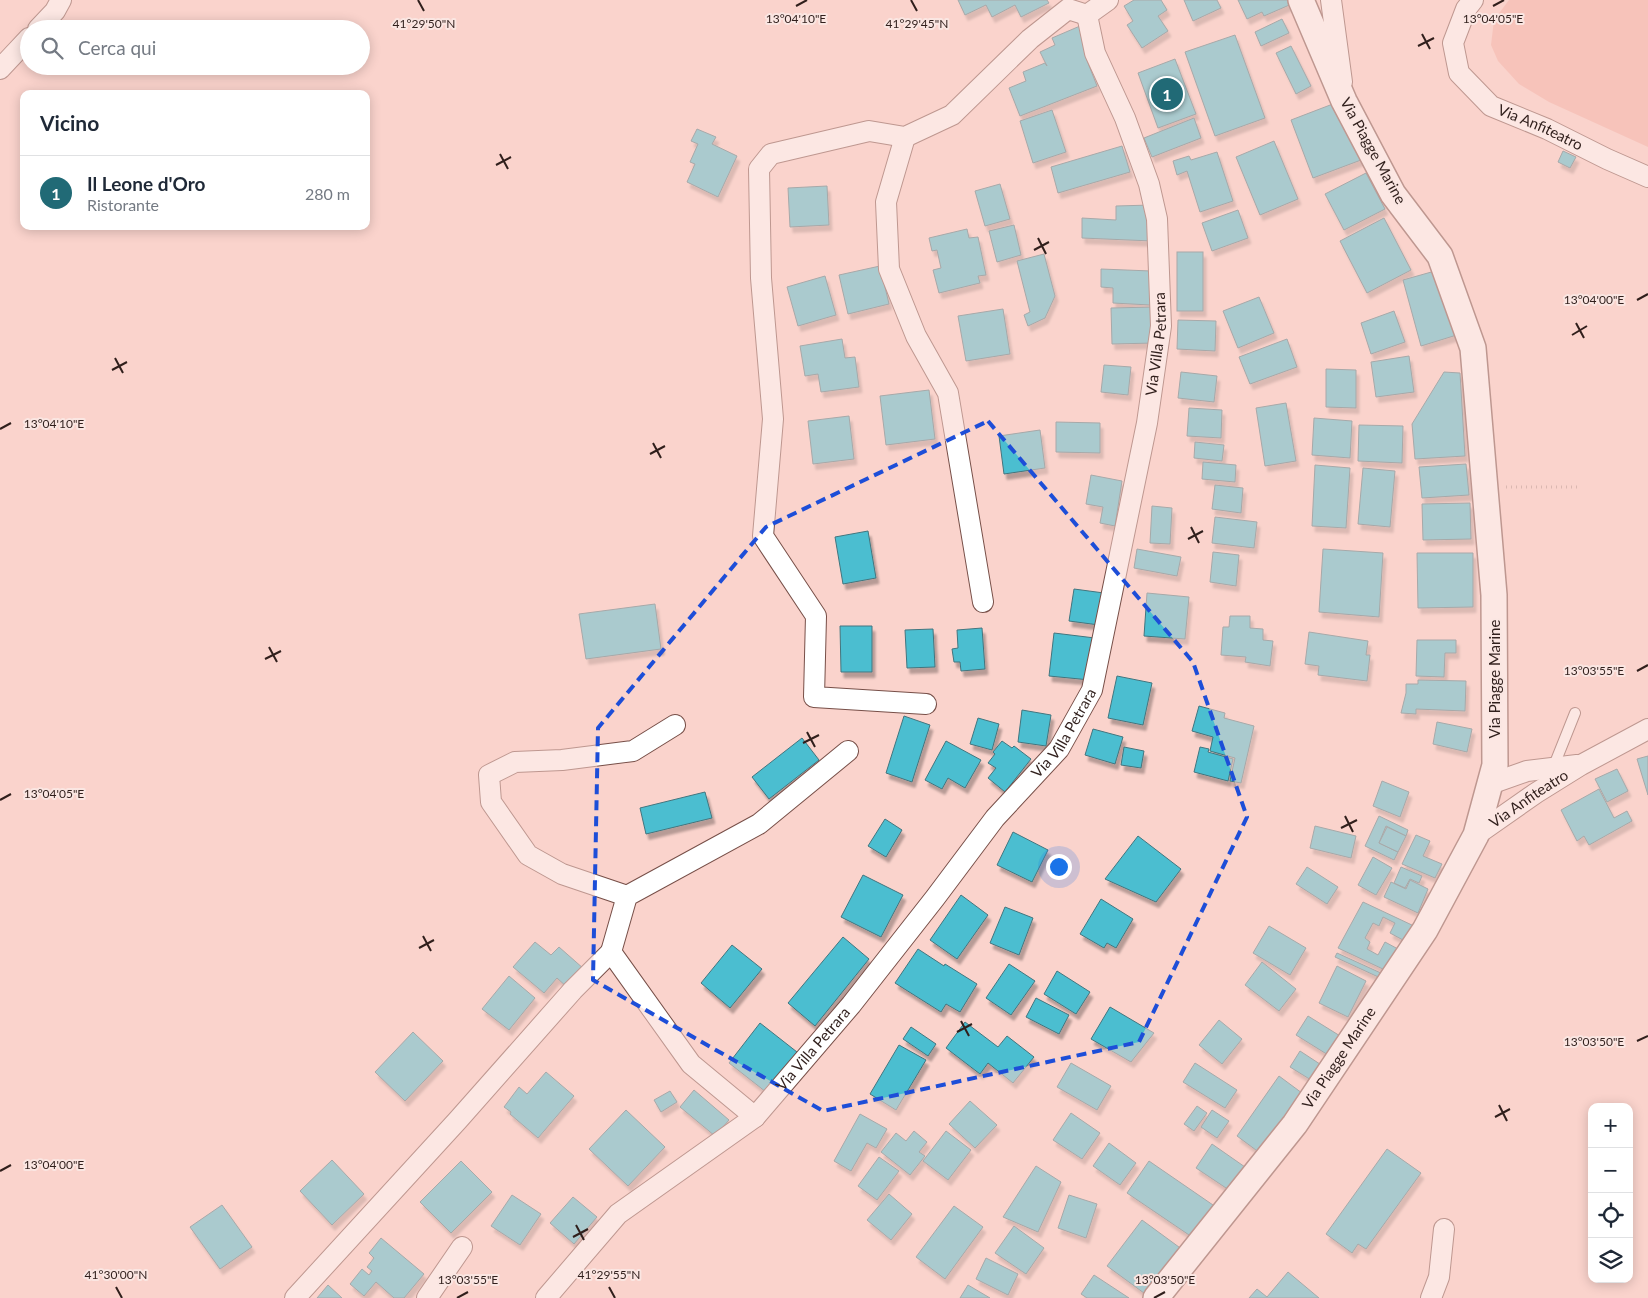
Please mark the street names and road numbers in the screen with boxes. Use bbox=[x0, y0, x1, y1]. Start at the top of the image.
street label: Via Piagge Marine bbox=[1337, 94, 1411, 207]
street label: Via Anfiteatro bbox=[1495, 100, 1586, 153]
street label: Via Villa Petrara bbox=[1141, 292, 1169, 397]
street label: Via Piagge Marine bbox=[1485, 620, 1503, 738]
street label: Via Villa Petrara bbox=[1027, 685, 1099, 781]
street label: Via Anfiteatro bbox=[1485, 765, 1571, 831]
street label: Via Villa Petrara bbox=[772, 1003, 853, 1094]
street label: Via Piagge Marine bbox=[1298, 1003, 1379, 1112]

